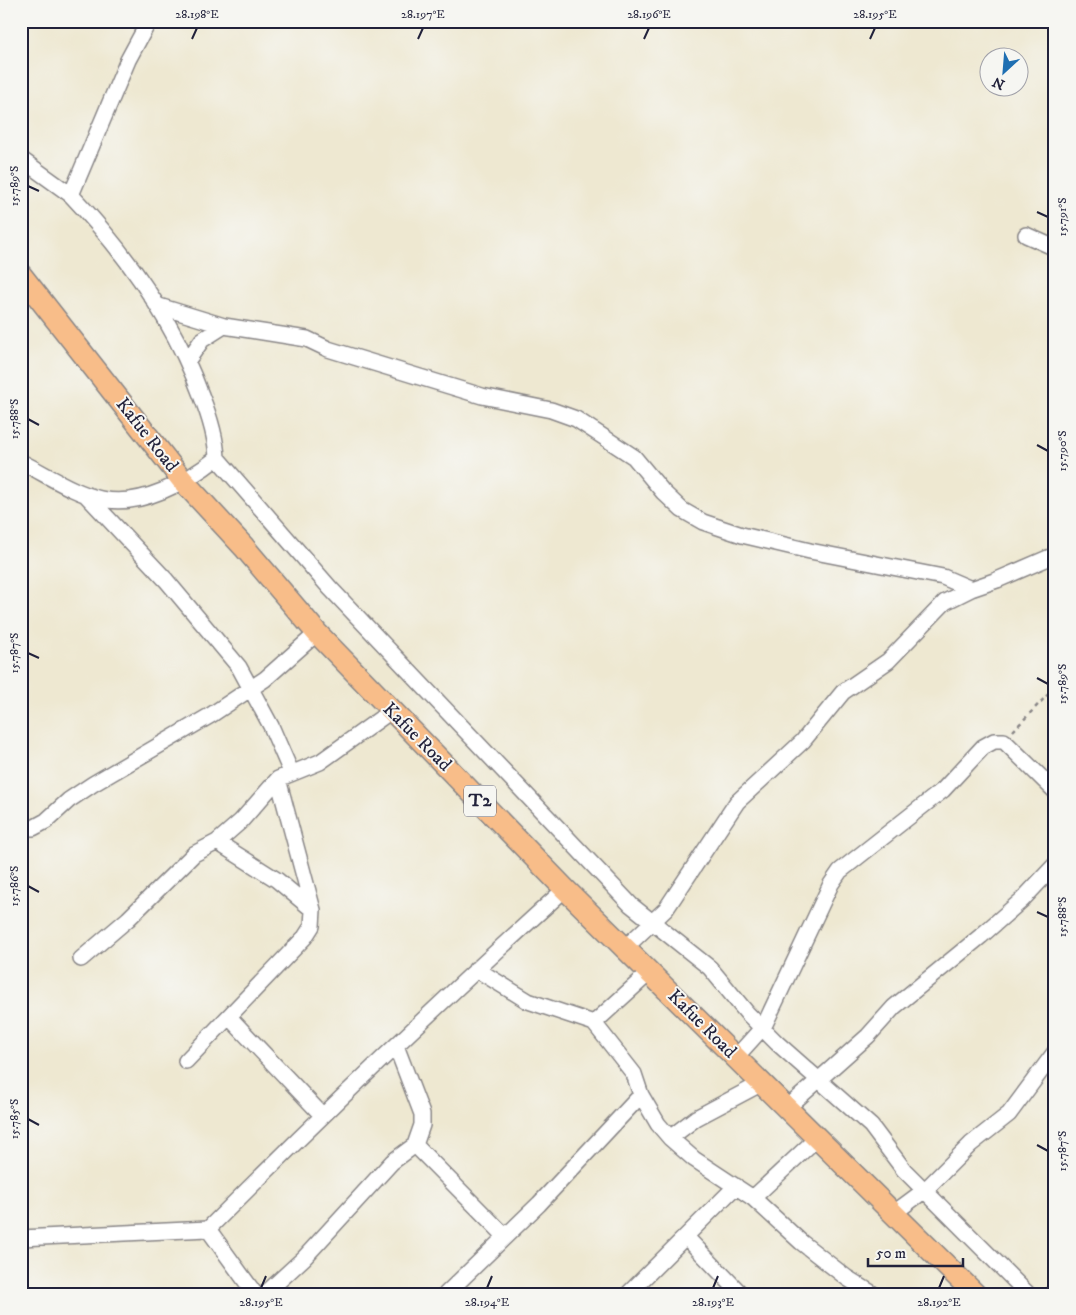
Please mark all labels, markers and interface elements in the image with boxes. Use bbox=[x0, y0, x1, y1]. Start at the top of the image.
text: 28.198°E bbox=[175, 7, 219, 22]
text: 28.197°E bbox=[401, 7, 445, 22]
text: 28.196°E bbox=[627, 7, 671, 22]
text: 28.195°E bbox=[853, 7, 897, 22]
north arrow bbox=[978, 48, 1028, 98]
text: N bbox=[989, 72, 1008, 93]
text: 15.789°S bbox=[7, 166, 22, 206]
text: 15.791°S bbox=[1055, 198, 1070, 236]
street label: Kafue Road bbox=[111, 393, 183, 477]
text: 15.788°S bbox=[7, 399, 22, 439]
text: 15.790°S bbox=[1055, 431, 1070, 471]
text: 15.787°S bbox=[7, 633, 22, 673]
text: 15.789°S bbox=[1055, 664, 1070, 704]
street label: Kafue Road bbox=[378, 698, 457, 777]
road number: T2 bbox=[464, 786, 496, 816]
text: 15.786°S bbox=[7, 866, 22, 906]
text: 15.788°S bbox=[1055, 897, 1070, 937]
street label: Kafue Road bbox=[663, 985, 742, 1064]
text: 15.785°S bbox=[7, 1099, 22, 1139]
text: 15.787°S bbox=[1055, 1131, 1070, 1171]
scale bar bbox=[868, 1235, 964, 1267]
text: 50 m bbox=[876, 1244, 906, 1263]
text: 28.195°E bbox=[239, 1295, 283, 1310]
text: 28.194°E bbox=[465, 1295, 510, 1310]
text: 28.193°E bbox=[692, 1295, 734, 1310]
text: 28.192°E bbox=[917, 1295, 961, 1310]

